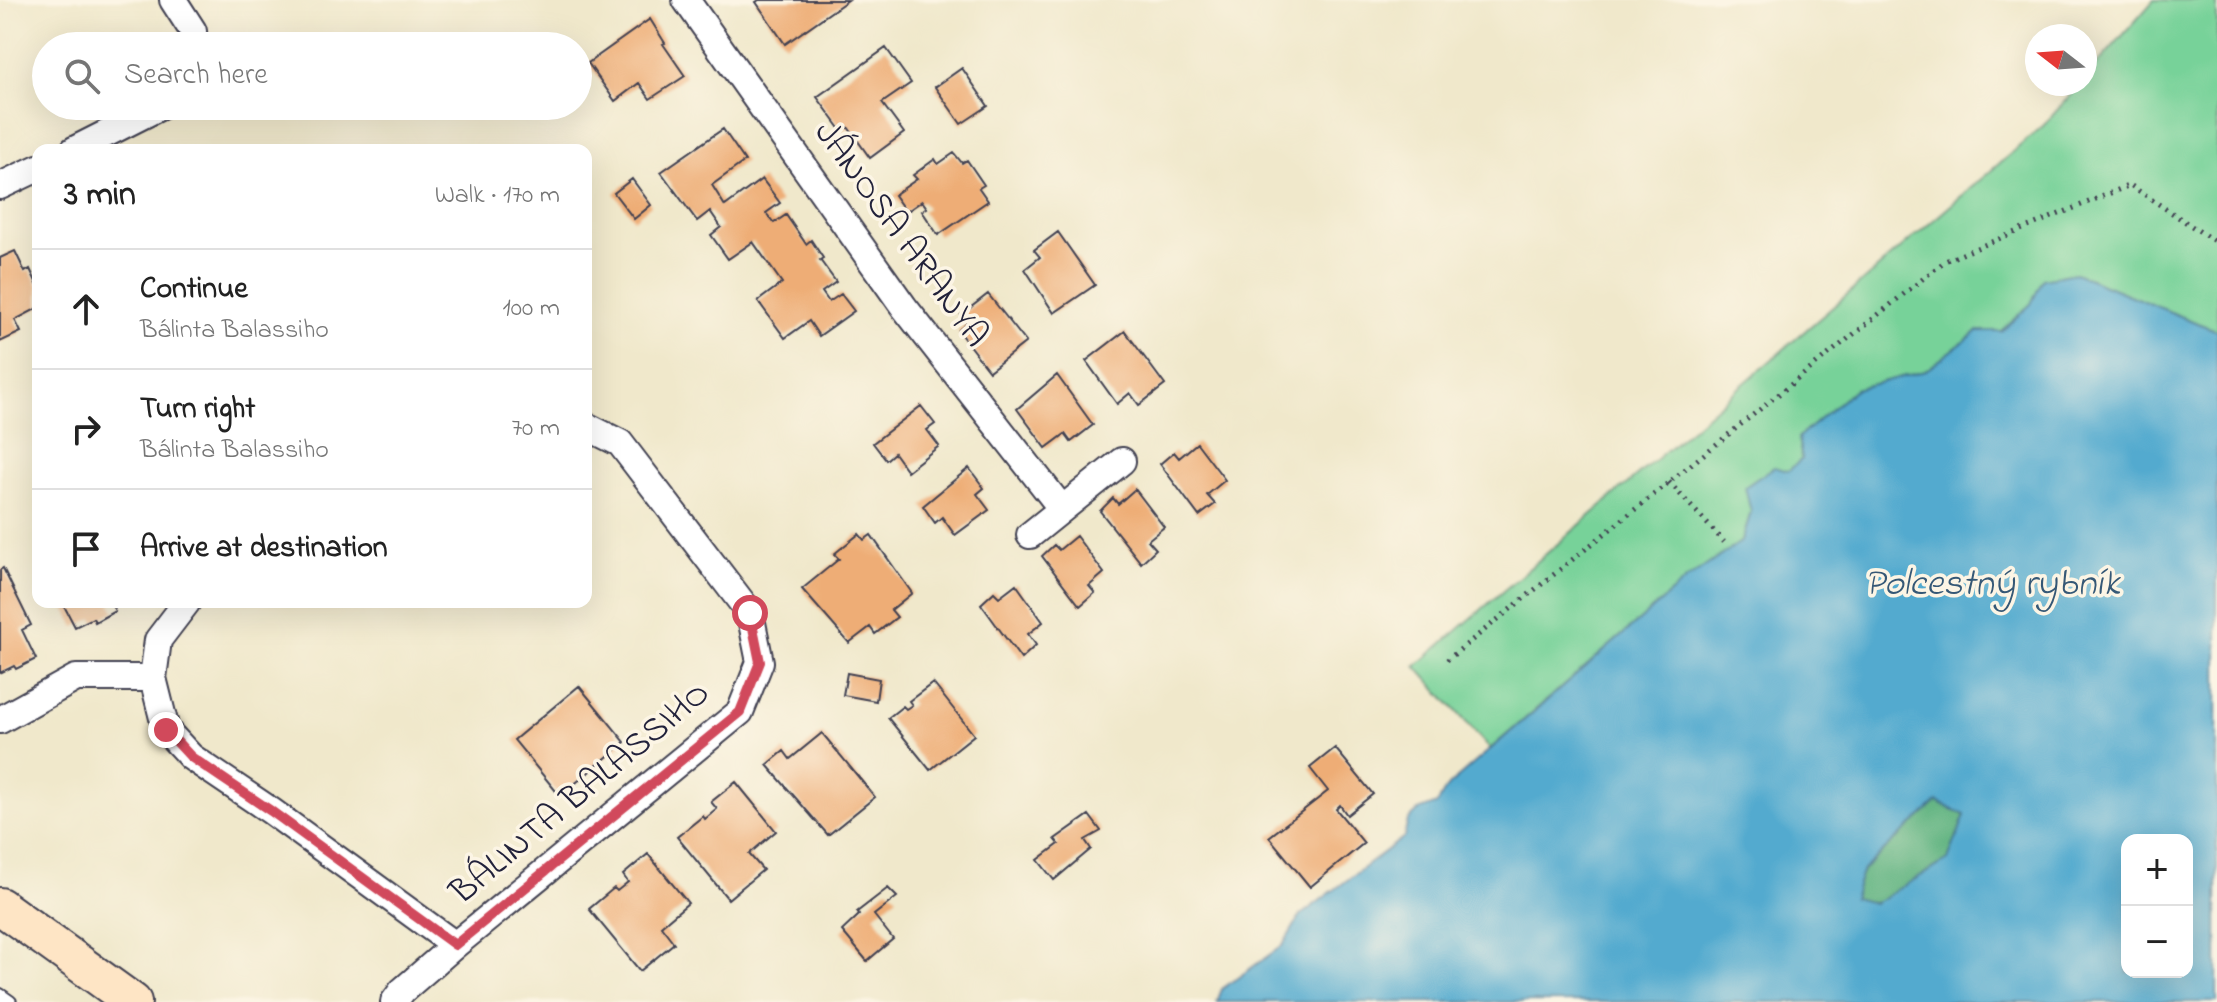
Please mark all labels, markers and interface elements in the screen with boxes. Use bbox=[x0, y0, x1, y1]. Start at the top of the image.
north arrow bbox=[2025, 24, 2097, 96]
search box bbox=[32, 32, 592, 120]
icon: search bbox=[60, 54, 104, 98]
text: Search here bbox=[124, 54, 268, 98]
street label: JÁNOSA ARANYA bbox=[799, 111, 1001, 359]
text: 3 min bbox=[64, 171, 136, 221]
text: Walk · 170 m bbox=[435, 177, 560, 215]
text: Continue bbox=[140, 268, 248, 312]
icon: ahead bbox=[64, 287, 108, 331]
text: 100 m bbox=[503, 290, 560, 328]
text: Bálinta Balassiho bbox=[140, 312, 329, 350]
text: Turn right bbox=[140, 388, 255, 432]
icon: right bbox=[64, 407, 108, 451]
text: 70 m bbox=[511, 410, 560, 448]
text: Bálinta Balassiho bbox=[140, 432, 329, 470]
icon: arrive bbox=[64, 527, 108, 571]
text: Arrive at destination bbox=[140, 527, 388, 571]
water label: Polcestný rybník bbox=[1864, 557, 2121, 613]
route start bbox=[732, 595, 768, 631]
street label: BÁLINTA BALASSIHO bbox=[439, 669, 723, 920]
route end bbox=[148, 712, 184, 748]
map controls bbox=[2121, 834, 2193, 978]
button: + bbox=[2121, 834, 2193, 906]
button: − bbox=[2121, 906, 2193, 978]

